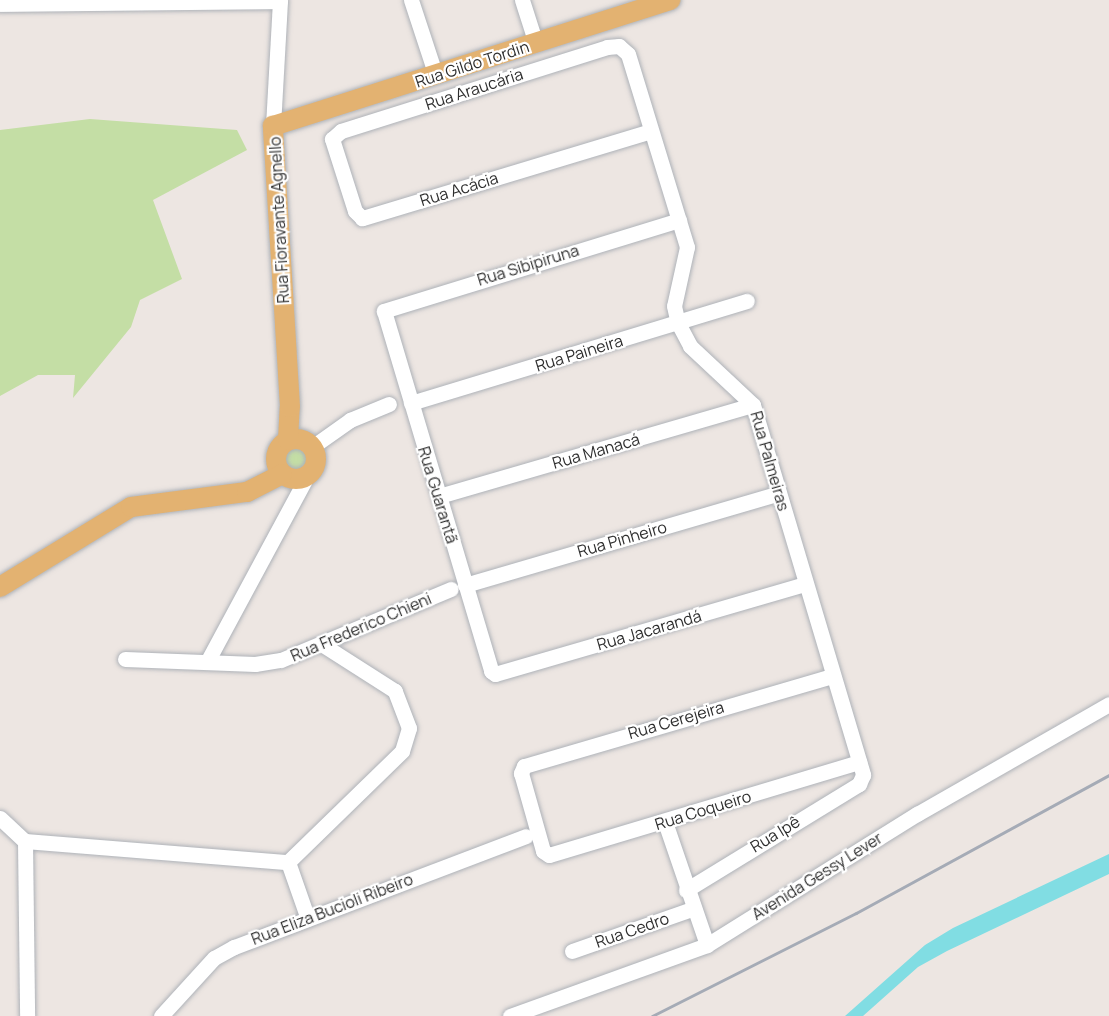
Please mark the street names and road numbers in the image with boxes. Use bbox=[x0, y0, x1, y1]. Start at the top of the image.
street label: Rua Gildo Tordin bbox=[413, 37, 531, 91]
street label: Rua Araucária bbox=[423, 64, 525, 114]
street label: Rua Fioravante Agnello bbox=[265, 136, 293, 304]
street label: Rua Acácia bbox=[418, 168, 500, 210]
street label: Rua Sibipiruna bbox=[475, 240, 581, 290]
street label: Rua Paineira bbox=[533, 331, 625, 375]
street label: Rua Palmeiras bbox=[747, 409, 793, 513]
street label: Rua Manacá bbox=[550, 429, 642, 473]
street label: Rua Guarantã bbox=[414, 444, 462, 546]
street label: Rua Pinheiro bbox=[575, 517, 669, 561]
street label: Rua Frederico Chieni bbox=[288, 589, 434, 665]
street label: Rua Jacarandá bbox=[595, 606, 703, 654]
street label: Rua Cerejeira bbox=[626, 697, 726, 743]
street label: Rua Coqueiro bbox=[653, 786, 753, 834]
street label: Rua Ipê bbox=[747, 812, 803, 856]
street label: Avenida Gessy Lever bbox=[748, 828, 886, 924]
street label: Rua Eliza Bucioli Ribeiro bbox=[248, 869, 416, 949]
street label: Rua Cedro bbox=[592, 908, 672, 952]

